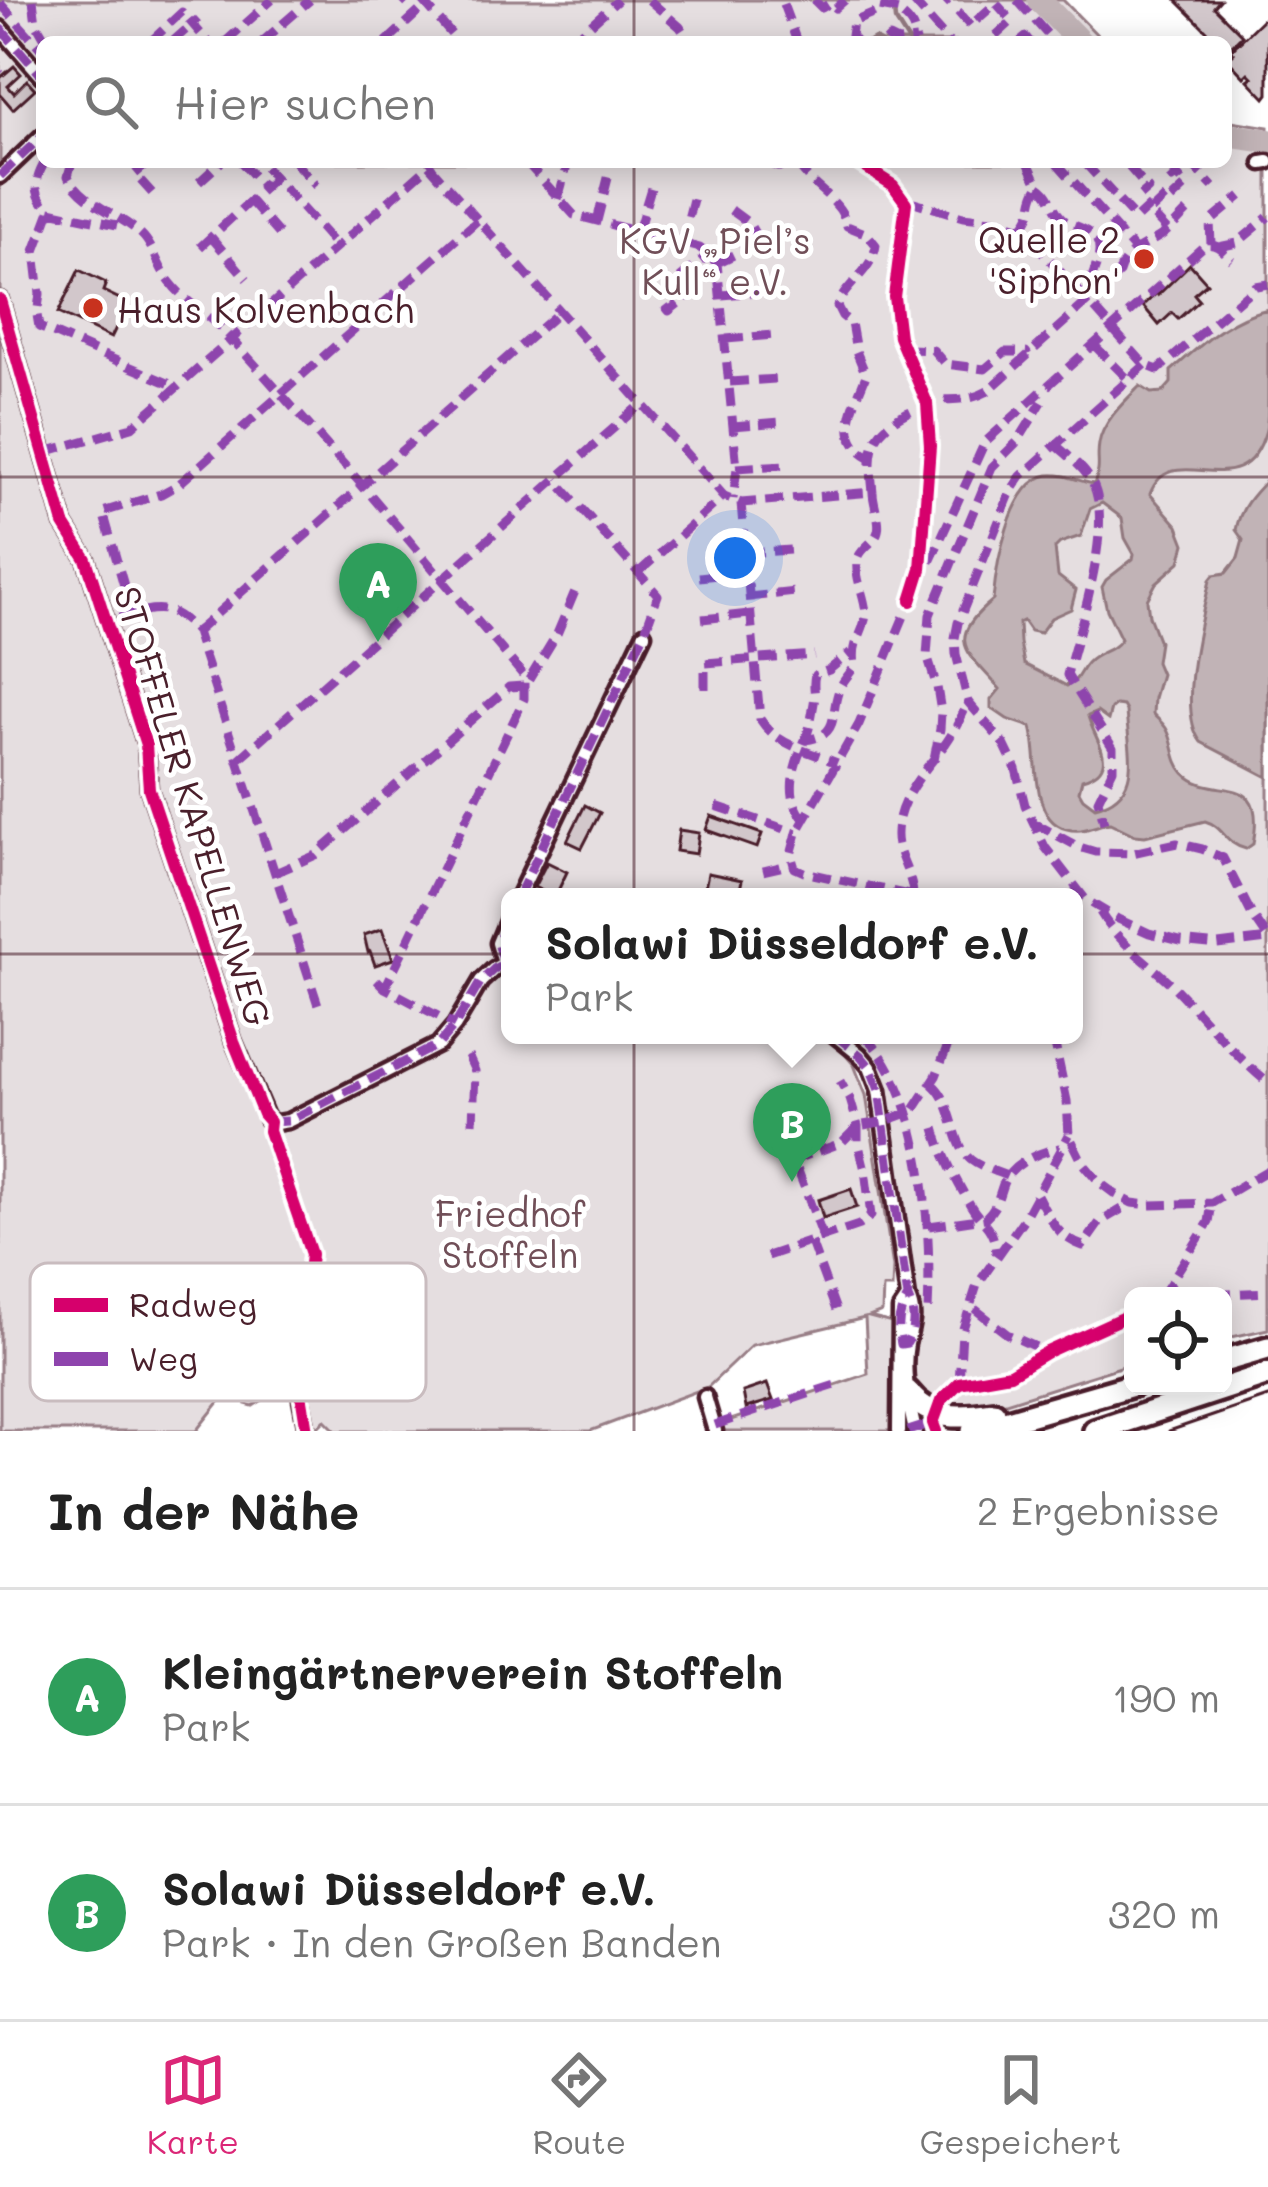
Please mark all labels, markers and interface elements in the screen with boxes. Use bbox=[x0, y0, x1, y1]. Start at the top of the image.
search box bbox=[36, 36, 1232, 168]
icon: search bbox=[78, 69, 144, 135]
text: Hier suchen bbox=[174, 73, 436, 131]
place label: Quelle 2 'Siphon' bbox=[978, 215, 1120, 303]
park label: KGV „Piel’s Kull“ e.V. bbox=[619, 216, 811, 304]
marker: Quelle 2 'Siphon' bbox=[1131, 246, 1157, 272]
place label: Haus Kolvenbach bbox=[117, 285, 414, 332]
marker: Haus Kolvenbach bbox=[80, 295, 106, 321]
your location bbox=[705, 528, 765, 588]
pin: A bbox=[339, 543, 417, 642]
street label: STOFFELER KAPELLENWEG bbox=[105, 580, 283, 1032]
popup bbox=[501, 888, 1083, 1044]
text: Solawi Düsseldorf e.V. bbox=[545, 912, 1039, 970]
text: Park bbox=[545, 970, 634, 1021]
pin: B bbox=[753, 1083, 831, 1182]
park label: Friedhof Stoffeln bbox=[435, 1189, 586, 1277]
legend bbox=[30, 1263, 426, 1401]
text: Radweg bbox=[129, 1282, 257, 1325]
map controls bbox=[1124, 1287, 1232, 1395]
button: locate bbox=[1124, 1287, 1232, 1395]
text: Weg bbox=[129, 1336, 198, 1379]
text: In der Nähe bbox=[48, 1476, 359, 1543]
text: 2 Ergebnisse bbox=[977, 1484, 1220, 1535]
text: Kleingärtnerverein Stoffeln bbox=[162, 1642, 783, 1700]
text: A bbox=[73, 1671, 101, 1722]
text: 190 m bbox=[1112, 1671, 1220, 1722]
text: Park bbox=[162, 1700, 250, 1751]
text: Solawi Düsseldorf e.V. bbox=[162, 1858, 656, 1916]
text: B bbox=[74, 1887, 100, 1938]
text: 320 m bbox=[1108, 1887, 1220, 1938]
text: Park · In den Großen Banden bbox=[162, 1916, 722, 1967]
tab: Karte bbox=[147, 2047, 239, 2162]
tab: Route bbox=[533, 2047, 626, 2162]
tab: Gespeichert bbox=[920, 2047, 1121, 2162]

